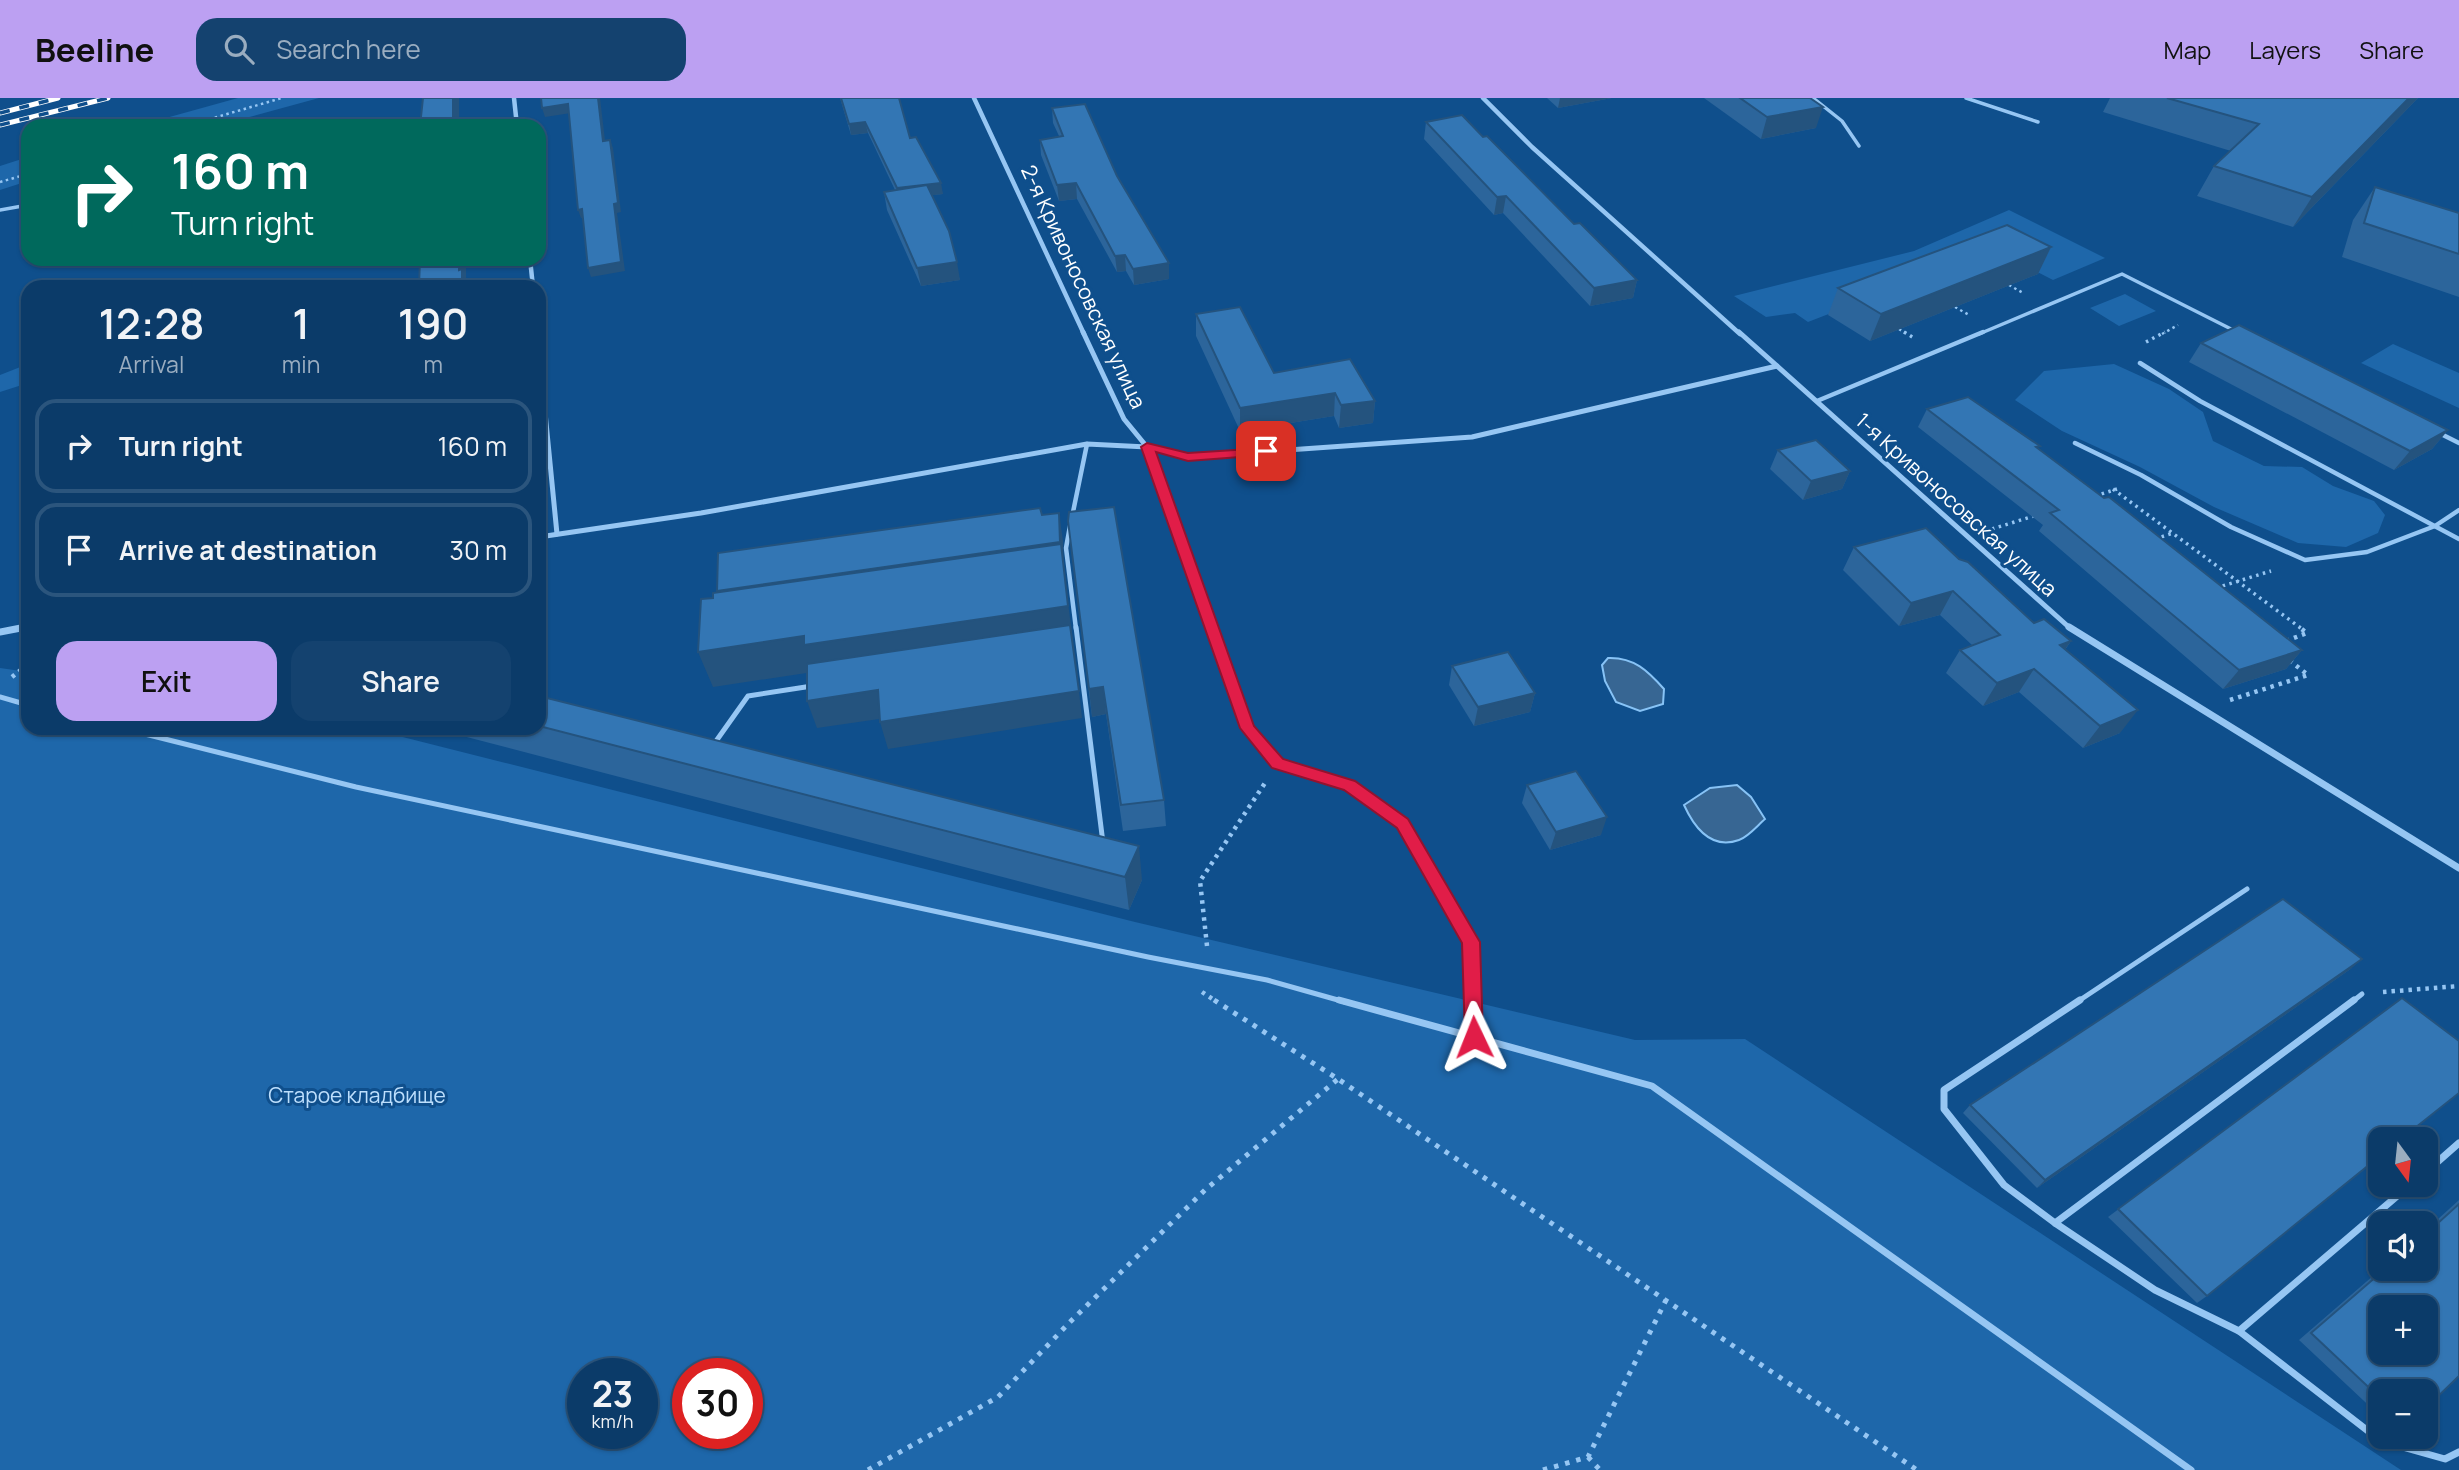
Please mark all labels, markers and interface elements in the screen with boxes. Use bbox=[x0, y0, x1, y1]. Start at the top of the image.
search box bbox=[196, 18, 686, 81]
text: Beeline bbox=[35, 27, 154, 72]
icon: search bbox=[220, 30, 258, 68]
text: Search here bbox=[276, 31, 421, 67]
text: Map bbox=[2164, 33, 2211, 66]
text: Layers bbox=[2249, 33, 2321, 66]
text: Share bbox=[2359, 33, 2424, 66]
text: 160 m bbox=[171, 137, 309, 204]
icon: right bbox=[56, 147, 147, 238]
street label: 2-я Кривоносовская улица bbox=[1015, 160, 1153, 413]
text: Turn right bbox=[171, 201, 314, 245]
text: 12:28 bbox=[98, 294, 204, 352]
text: 1 bbox=[292, 294, 310, 352]
text: 190 bbox=[398, 294, 469, 352]
text: Arrival bbox=[119, 348, 184, 380]
text: min bbox=[282, 348, 320, 380]
text: m bbox=[423, 348, 443, 380]
street label: 1-я Кривоносовская улица bbox=[1850, 406, 2063, 602]
pin bbox=[1236, 421, 1296, 481]
icon: right bbox=[60, 427, 98, 465]
text: Turn right bbox=[119, 428, 243, 464]
text: 160 m bbox=[438, 428, 507, 464]
icon: arrive bbox=[1247, 432, 1285, 470]
icon: arrive bbox=[60, 531, 98, 569]
text: Arrive at destination bbox=[119, 532, 377, 568]
text: 30 m bbox=[450, 532, 507, 568]
button: Exit bbox=[56, 641, 277, 721]
button: Share bbox=[291, 641, 511, 721]
position arrow bbox=[1437, 1000, 1511, 1074]
park label: Старое кладбище bbox=[268, 1081, 446, 1109]
north arrow bbox=[2368, 1127, 2438, 1197]
map controls bbox=[2368, 1127, 2438, 1449]
button: sound bbox=[2368, 1211, 2438, 1281]
button: + bbox=[2368, 1295, 2438, 1365]
speed limit sign: 30 bbox=[672, 1358, 763, 1449]
text: 23 bbox=[592, 1370, 633, 1418]
button: − bbox=[2368, 1379, 2438, 1449]
text: km/h bbox=[592, 1409, 633, 1433]

